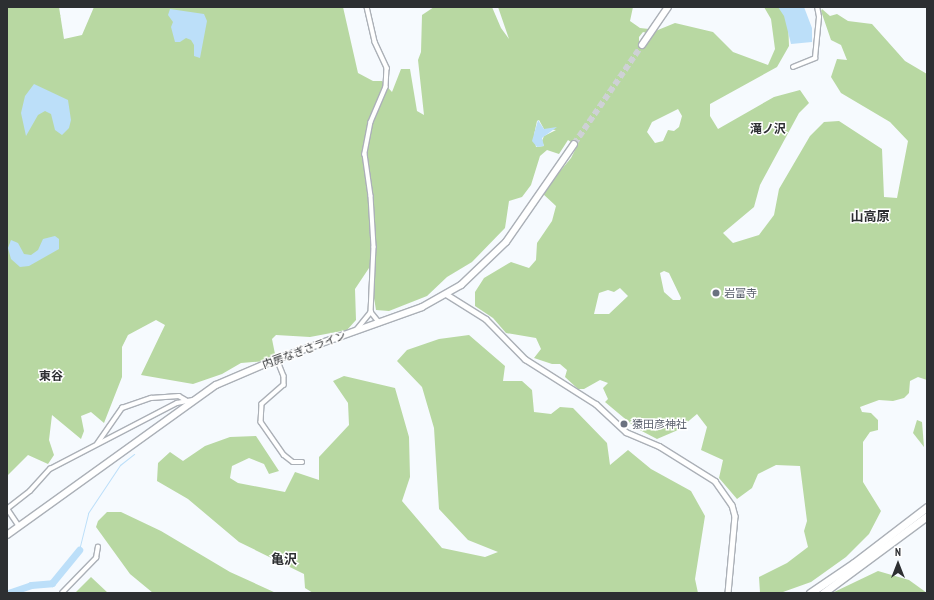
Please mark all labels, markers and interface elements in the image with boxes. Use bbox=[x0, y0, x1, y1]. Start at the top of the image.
district label: 滝ノ沢 bbox=[750, 122, 786, 136]
district label: 山高原 bbox=[851, 209, 889, 225]
place label: 岩富寺 bbox=[724, 286, 757, 300]
marker: 岩富寺 bbox=[711, 288, 721, 298]
street label: 内房なぎさライン bbox=[260, 329, 348, 371]
district label: 東谷 bbox=[39, 369, 63, 383]
place label: 猿田彦神社 bbox=[632, 417, 687, 431]
marker: 猿田彦神社 bbox=[619, 419, 629, 429]
north arrow bbox=[878, 544, 918, 584]
text: N bbox=[895, 545, 901, 559]
district label: 亀沢 bbox=[271, 552, 297, 568]

